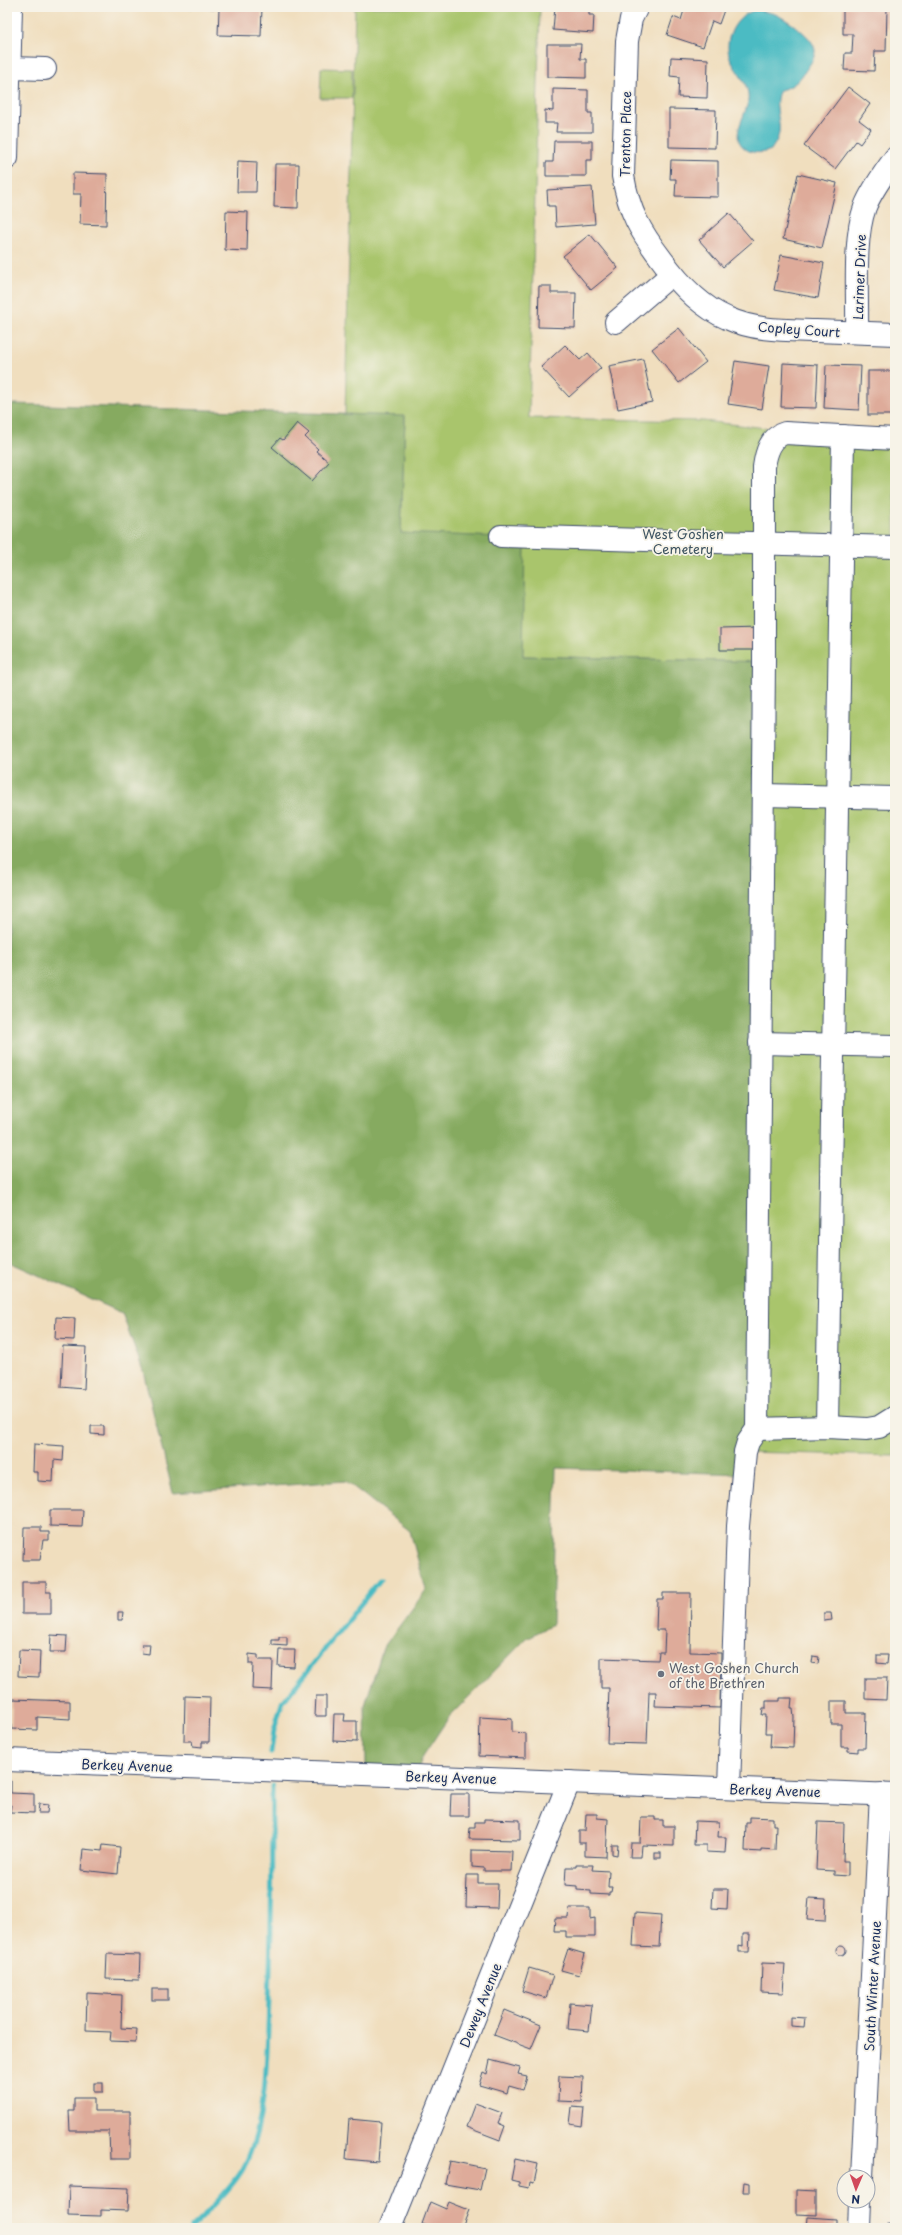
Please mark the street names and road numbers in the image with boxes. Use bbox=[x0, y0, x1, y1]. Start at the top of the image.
street label: Trenton Place bbox=[615, 91, 635, 177]
street label: Larimer Drive bbox=[848, 234, 870, 320]
street label: Copley Court bbox=[757, 317, 841, 341]
street label: Berkey Avenue bbox=[81, 1754, 173, 1776]
street label: Berkey Avenue bbox=[405, 1766, 497, 1788]
street label: Berkey Avenue bbox=[729, 1779, 821, 1801]
street label: South Winter Avenue bbox=[859, 1920, 885, 2052]
street label: Dewey Avenue bbox=[454, 1960, 506, 2050]

